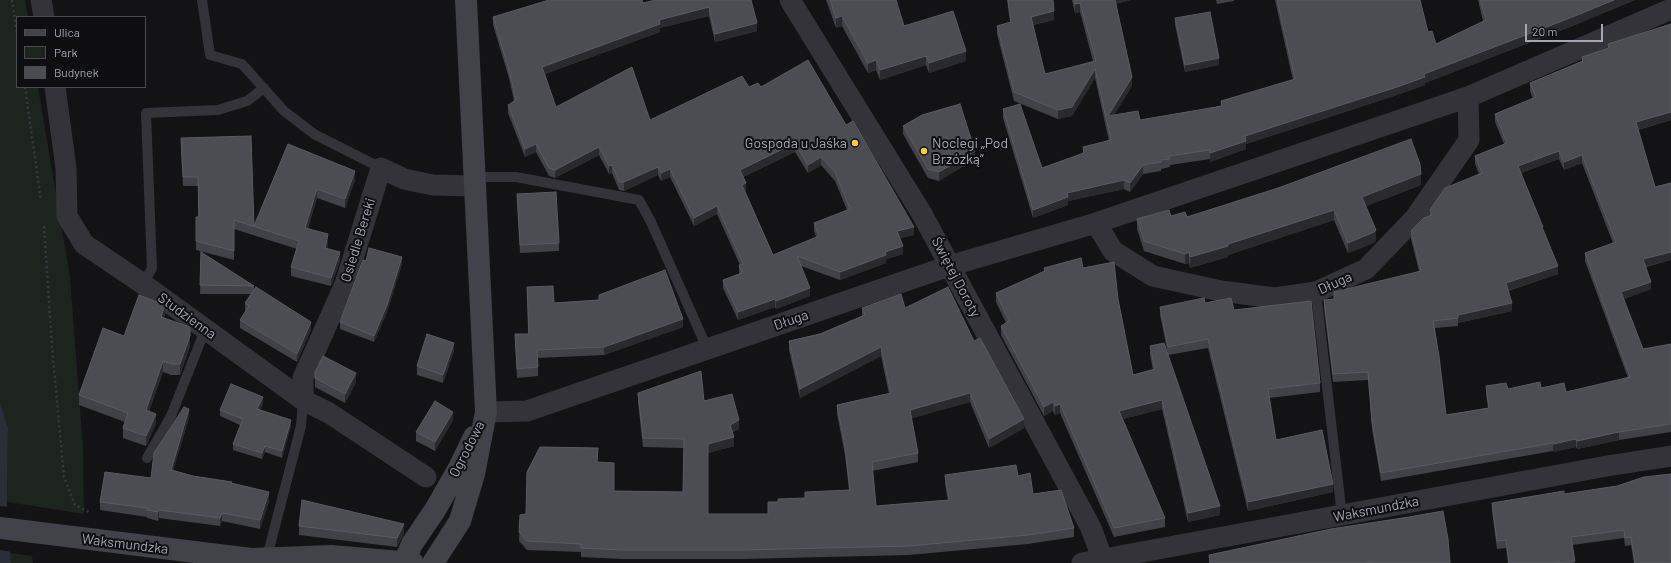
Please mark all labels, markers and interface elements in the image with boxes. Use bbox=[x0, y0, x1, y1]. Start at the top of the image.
legend bbox=[16, 16, 146, 88]
scale bar bbox=[1527, 16, 1605, 42]
text: 20 m bbox=[1532, 24, 1558, 38]
text: Ulica bbox=[54, 25, 80, 39]
text: Park bbox=[54, 45, 78, 59]
text: Budynek bbox=[54, 65, 99, 79]
place label: Gospoda u Jaśka bbox=[745, 135, 847, 151]
place label: Noclegi „Pod Brzózką” bbox=[932, 135, 1008, 168]
marker: Gospoda u Jaśka bbox=[850, 138, 860, 148]
marker: Noclegi „Pod Brzózką” bbox=[919, 146, 929, 156]
street label: Osiedle Bereki bbox=[337, 196, 379, 284]
street label: Świętej Doroty bbox=[928, 234, 984, 320]
street label: Długa bbox=[1315, 268, 1355, 298]
street label: Studzienna bbox=[155, 289, 219, 343]
street label: Długa bbox=[771, 306, 811, 334]
street label: Ogrodowa bbox=[446, 418, 488, 480]
street label: Waksmundzka bbox=[1332, 492, 1420, 526]
street label: Waksmundzka bbox=[81, 530, 169, 558]

